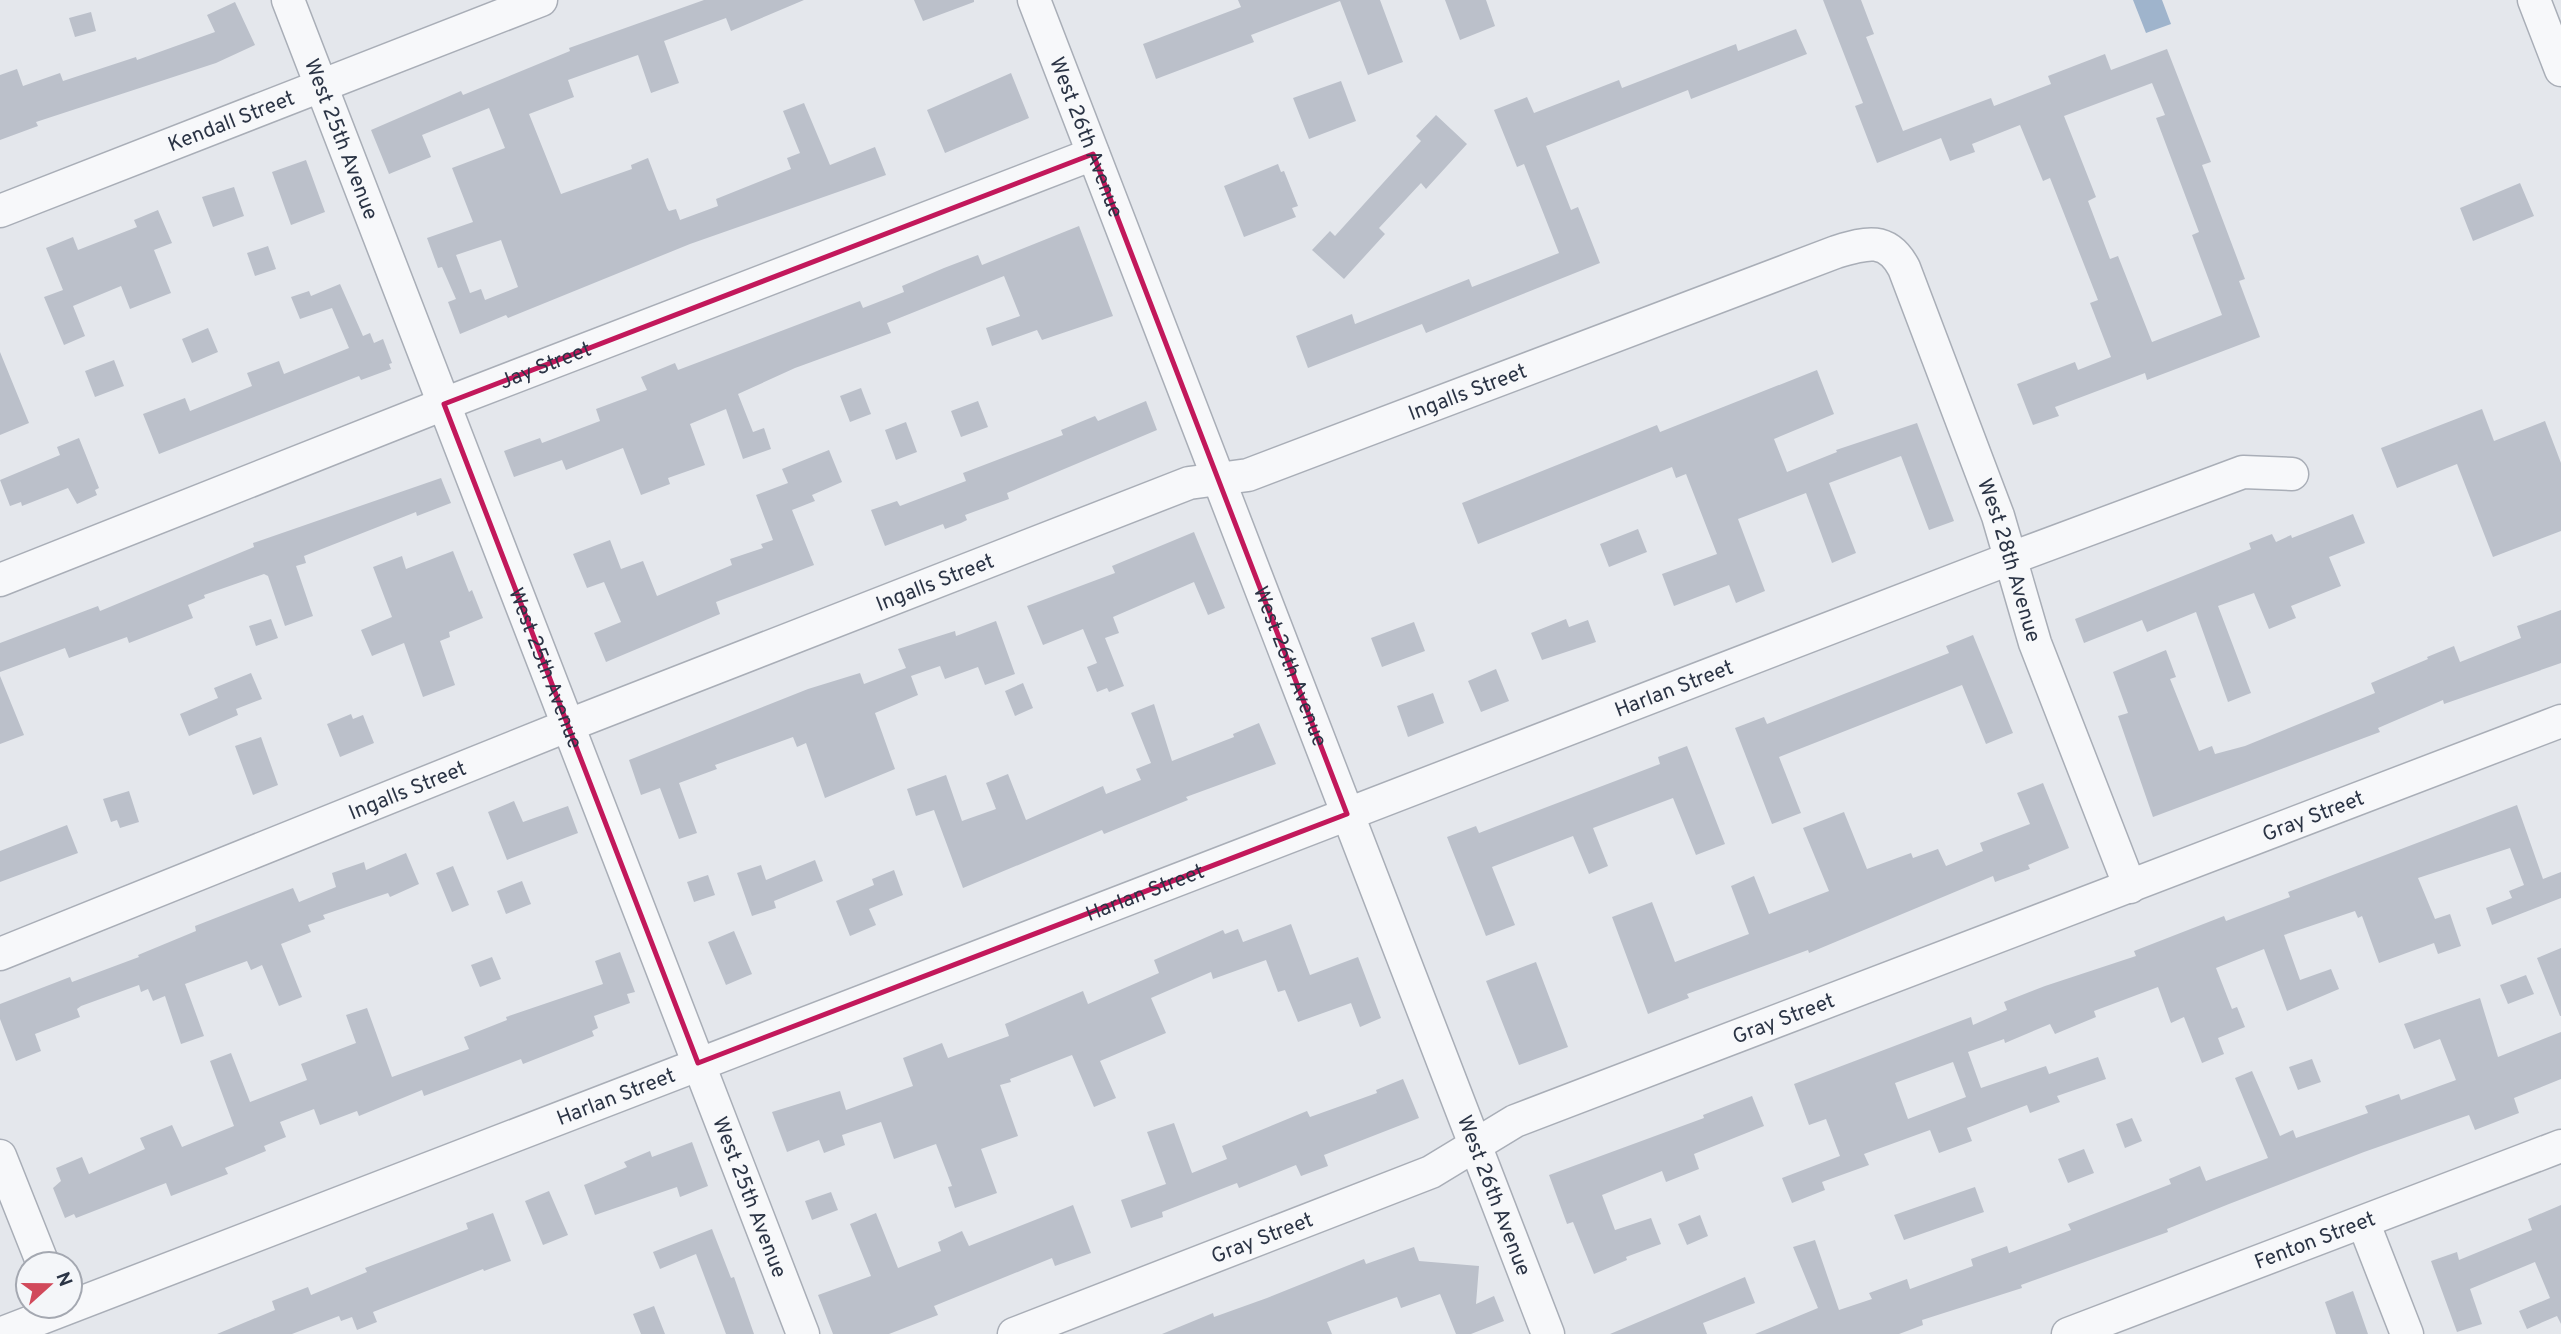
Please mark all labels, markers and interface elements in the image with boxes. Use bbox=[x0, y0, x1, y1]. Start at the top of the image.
street label: West 26th Avenue bbox=[1042, 54, 1129, 222]
street label: West 25th Avenue bbox=[297, 55, 384, 224]
street label: Kendall Street bbox=[164, 85, 299, 159]
street label: Jay Street bbox=[496, 337, 596, 396]
street label: Ingalls Street bbox=[1405, 358, 1531, 428]
street label: West 28th Avenue bbox=[1970, 475, 2046, 646]
street label: Ingalls Street bbox=[872, 548, 998, 619]
street label: West 26th Avenue bbox=[1246, 583, 1332, 751]
street label: West 25th Avenue bbox=[501, 584, 588, 753]
street label: Harlan Street bbox=[1611, 655, 1737, 725]
street label: Ingalls Street bbox=[345, 756, 471, 827]
street label: Gray Street bbox=[2259, 785, 2368, 849]
street label: Harlan Street bbox=[1082, 859, 1208, 929]
street label: Gray Street bbox=[1729, 988, 1839, 1052]
street label: Harlan Street bbox=[553, 1063, 679, 1133]
street label: West 26th Avenue bbox=[1450, 1112, 1536, 1280]
street label: West 25th Avenue bbox=[705, 1113, 792, 1282]
street label: Fenton Street bbox=[2251, 1206, 2379, 1277]
street label: Gray Street bbox=[1208, 1207, 1317, 1271]
north arrow bbox=[14, 1250, 84, 1320]
text: N bbox=[49, 1269, 77, 1290]

